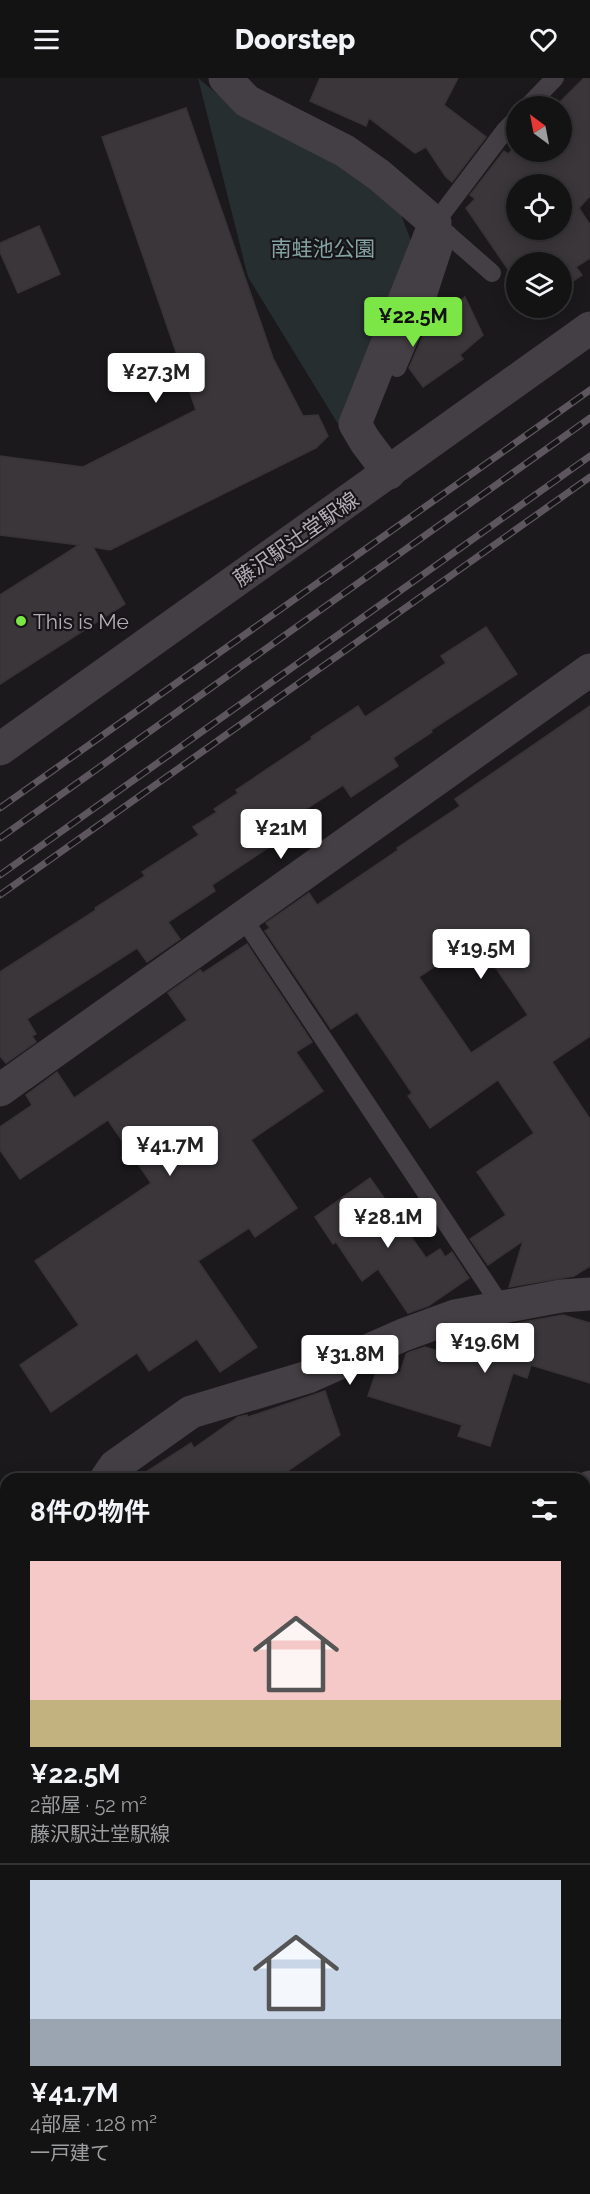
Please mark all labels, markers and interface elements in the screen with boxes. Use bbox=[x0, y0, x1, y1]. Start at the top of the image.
icon: menu bbox=[30, 23, 63, 56]
icon: heart bbox=[527, 23, 560, 56]
text: Doorstep bbox=[235, 24, 355, 55]
north arrow bbox=[506, 96, 572, 162]
map controls bbox=[506, 96, 572, 318]
button: locate bbox=[506, 174, 572, 240]
park label: 南蛙池公園 bbox=[271, 236, 376, 261]
button: layers bbox=[506, 252, 572, 318]
pin: ¥22.5M bbox=[364, 297, 462, 348]
text: ¥22.5M bbox=[378, 304, 448, 328]
pin: ¥27.3M bbox=[107, 353, 205, 404]
text: ¥27.3M bbox=[122, 360, 190, 384]
street label: 藤沢駅辻堂駅線 bbox=[229, 487, 363, 591]
place label: This is Me bbox=[33, 609, 129, 634]
marker: This is Me bbox=[14, 614, 28, 628]
pin: ¥21M bbox=[245, 809, 317, 860]
text: ¥21M bbox=[255, 816, 307, 840]
pin: ¥19.5M bbox=[432, 929, 530, 980]
text: ¥19.5M bbox=[447, 936, 515, 960]
pin: ¥41.7M bbox=[121, 1126, 219, 1177]
text: ¥41.7M bbox=[136, 1133, 204, 1157]
pin: ¥28.1M bbox=[339, 1198, 437, 1249]
text: ¥28.1M bbox=[353, 1205, 423, 1229]
pin: ¥19.6M bbox=[436, 1323, 534, 1374]
text: ¥19.6M bbox=[450, 1330, 520, 1354]
pin: ¥31.8M bbox=[301, 1335, 399, 1386]
text: ¥31.8M bbox=[315, 1342, 385, 1366]
icon: filters bbox=[528, 1493, 561, 1526]
text: 8件の物件 bbox=[30, 1497, 150, 1527]
icon: home bbox=[242, 1600, 350, 1708]
text: ¥22.5M bbox=[30, 1759, 121, 1789]
text: 2部屋 · 52 m² bbox=[30, 1793, 147, 1817]
text: 藤沢駅辻堂駅線 bbox=[30, 1822, 170, 1846]
icon: home bbox=[242, 1919, 350, 2027]
text: ¥41.7M bbox=[30, 2078, 119, 2108]
text: 4部屋 · 128 m² bbox=[30, 2112, 157, 2136]
text: 一戸建て bbox=[30, 2141, 110, 2165]

